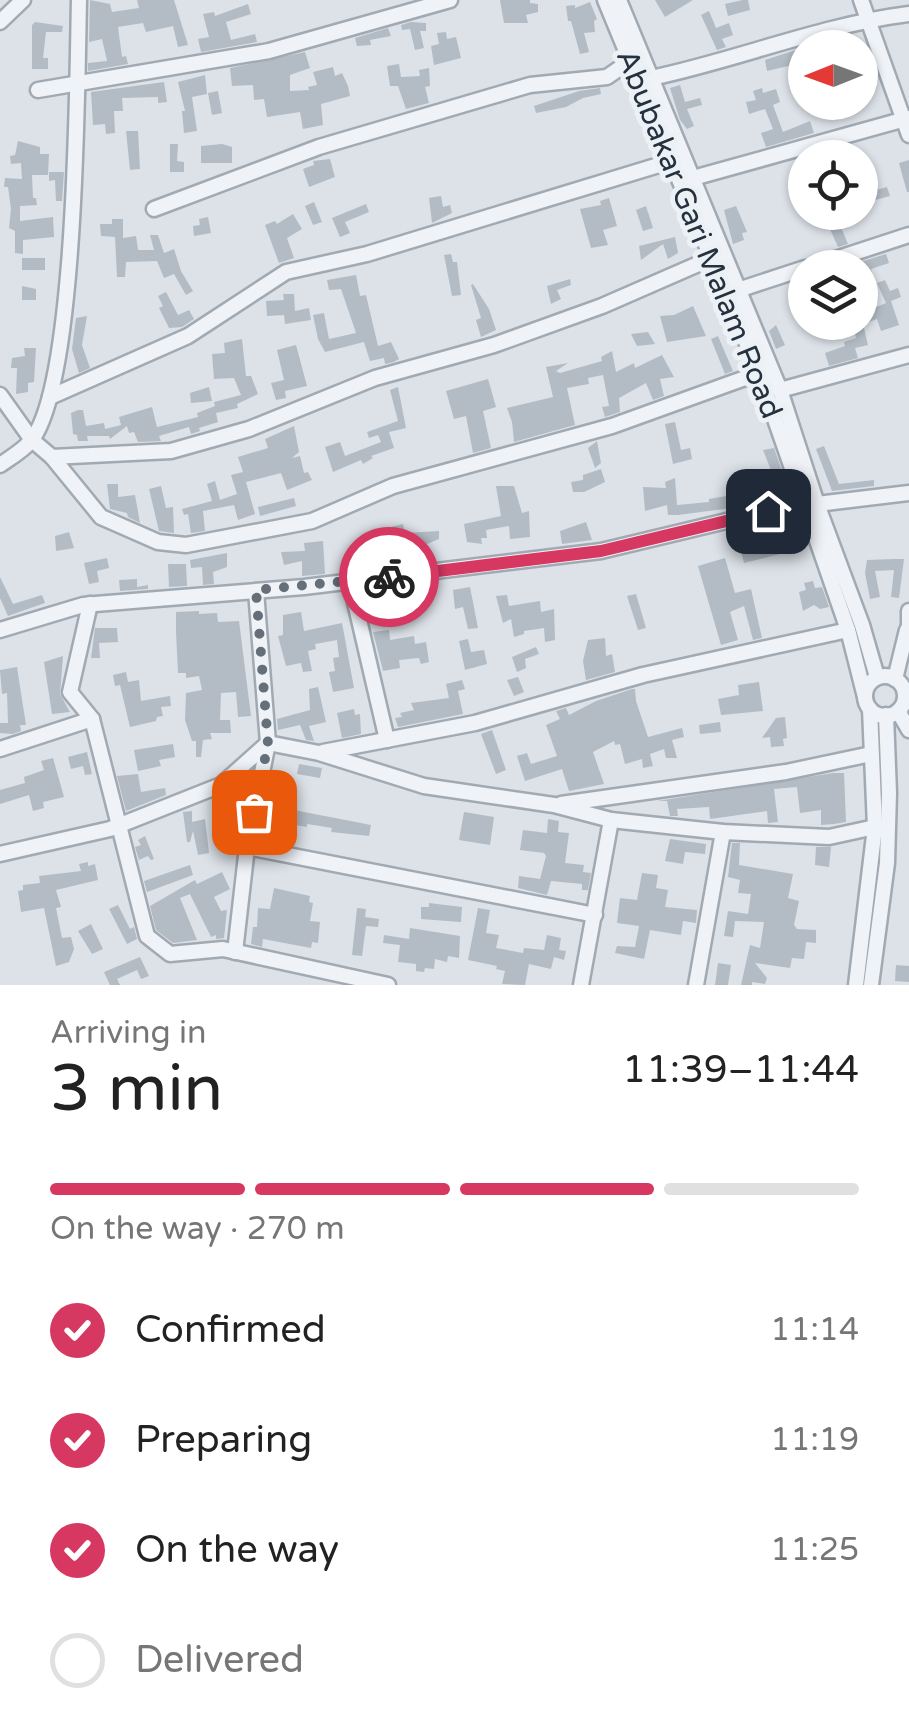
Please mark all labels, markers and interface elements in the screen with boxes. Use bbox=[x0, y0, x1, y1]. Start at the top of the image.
north arrow bbox=[788, 30, 878, 120]
map controls bbox=[788, 30, 878, 340]
street label: Abubakar Gari Malam Road bbox=[608, 44, 790, 424]
button: locate bbox=[788, 140, 878, 230]
button: layers bbox=[788, 250, 878, 340]
pin bbox=[726, 469, 811, 554]
icon: home bbox=[741, 484, 796, 539]
courier bbox=[339, 527, 439, 627]
icon: bike bbox=[362, 550, 417, 605]
pin bbox=[212, 770, 297, 855]
icon: bag bbox=[227, 785, 282, 840]
text: Arriving in bbox=[50, 1014, 207, 1052]
text: 11:39–11:44 bbox=[622, 1047, 859, 1093]
text: 3 min bbox=[50, 1050, 223, 1129]
text: On the way · 270 m bbox=[50, 1210, 345, 1248]
icon: check bbox=[50, 1303, 105, 1358]
text: Confirmed bbox=[135, 1307, 326, 1353]
text: 11:14 bbox=[770, 1311, 859, 1349]
icon: check bbox=[50, 1413, 105, 1468]
text: Preparing bbox=[135, 1417, 312, 1463]
text: 11:19 bbox=[770, 1421, 859, 1459]
icon: check bbox=[50, 1523, 105, 1578]
text: On the way bbox=[135, 1527, 339, 1573]
text: 11:25 bbox=[770, 1531, 859, 1569]
text: Delivered bbox=[135, 1637, 304, 1683]

